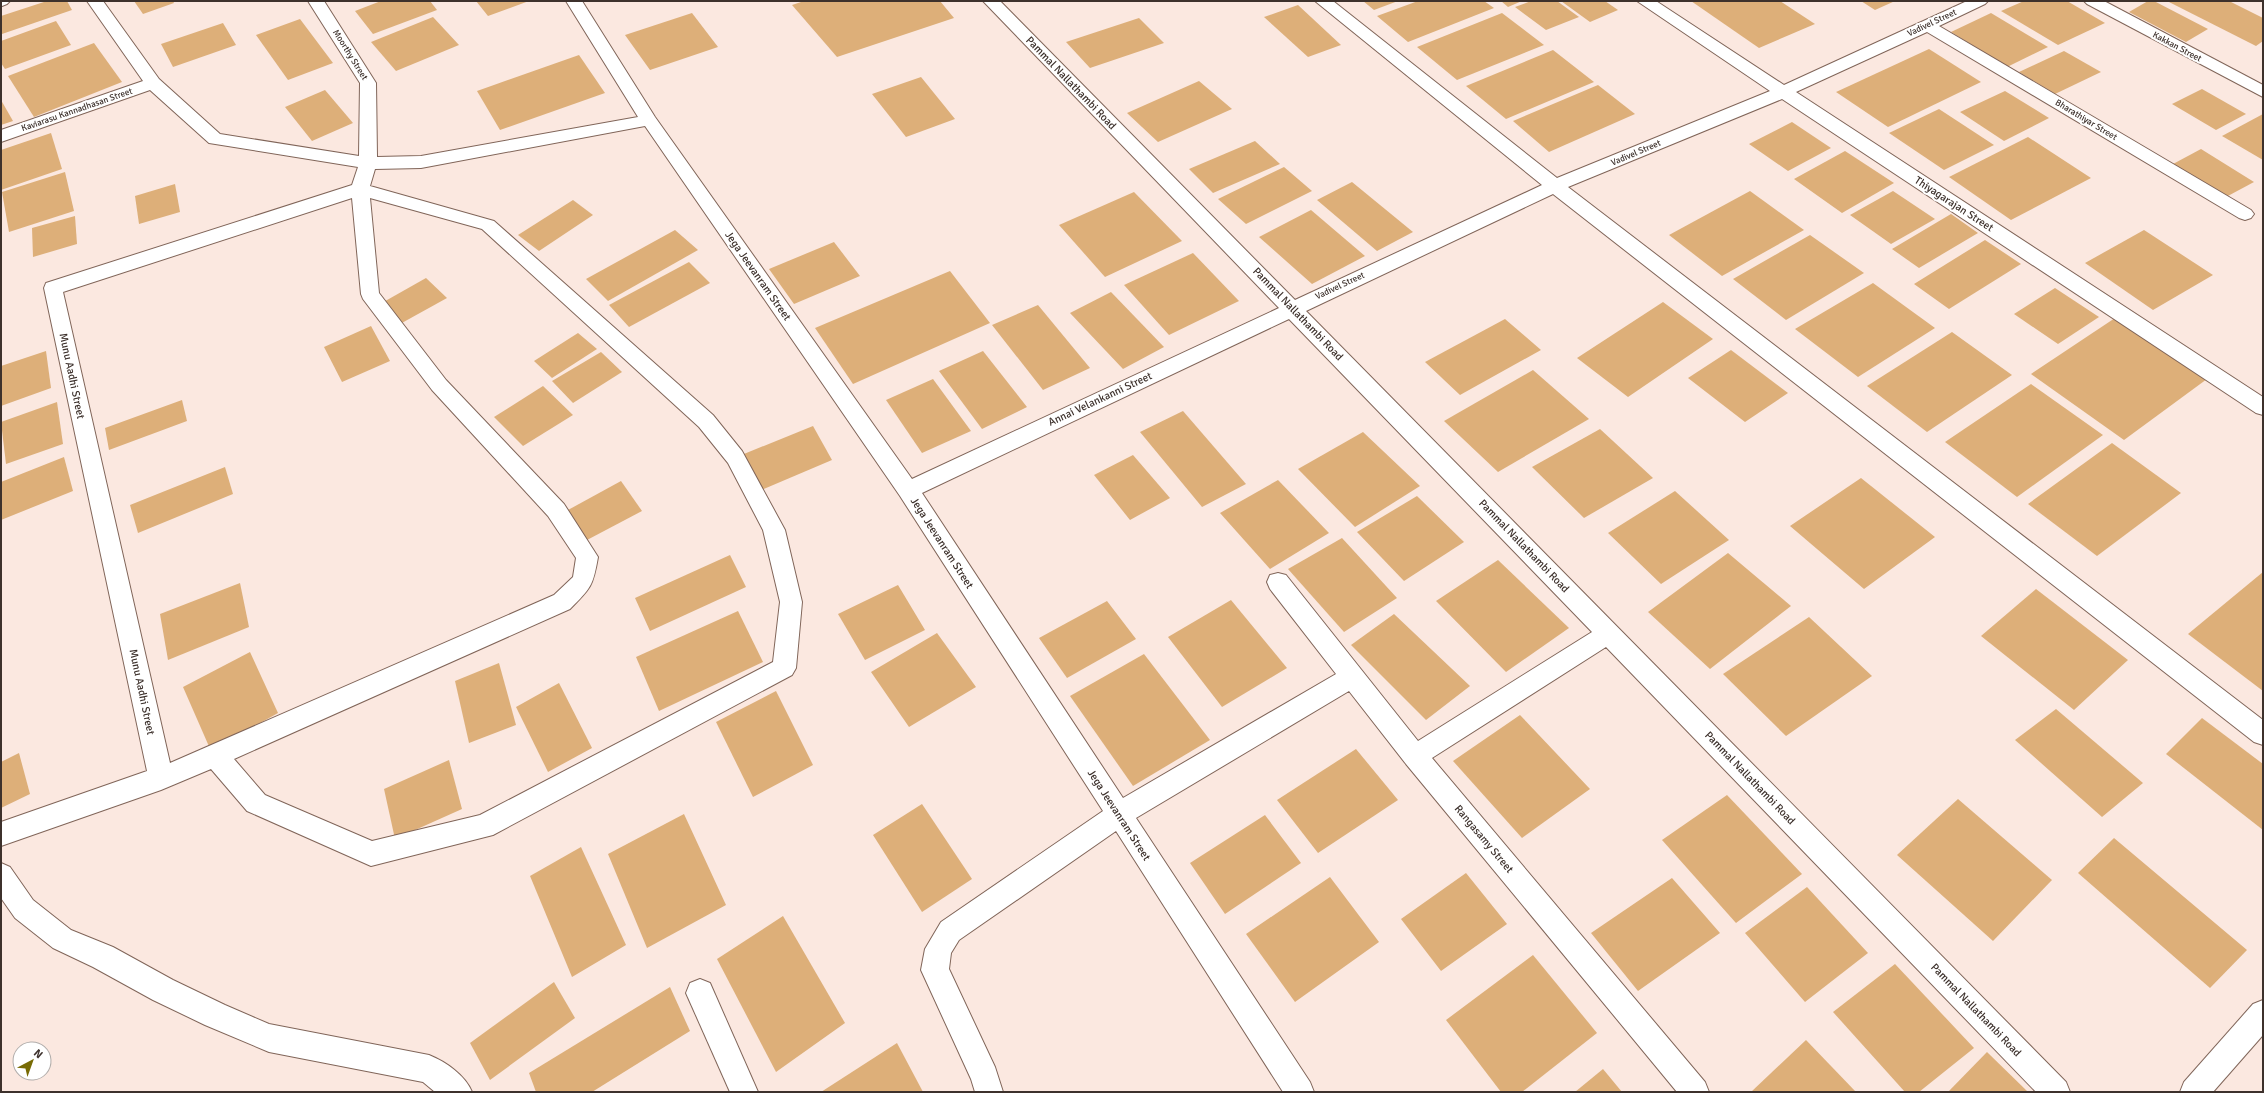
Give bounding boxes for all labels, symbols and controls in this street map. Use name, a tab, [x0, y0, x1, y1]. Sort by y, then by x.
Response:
street label: Vadivel Street	[1906, 7, 1958, 39]
street label: Moorthy Street	[330, 28, 370, 82]
street label: Kakkan Street	[2151, 30, 2203, 64]
street label: Pammal Nallathambi Road	[1023, 34, 1119, 132]
street label: Kaviarasu Kannadhasan Street	[20, 86, 134, 134]
street label: Bharathiyar Street	[2053, 97, 2119, 143]
street label: Vadivel Street	[1609, 138, 1663, 168]
street label: Thiyagarajan Street	[1912, 174, 1996, 234]
street label: Jega Jeevanram Street	[722, 229, 794, 323]
street label: Pammal Nallathambi Road	[1250, 265, 1346, 363]
street label: Vadivel Street	[1314, 270, 1366, 302]
street label: Munu Aadhi Street	[57, 332, 87, 420]
street label: Annai Velankanni Street	[1046, 369, 1154, 429]
street label: Jega Jeevanram Street	[908, 495, 976, 591]
street label: Pammal Nallathambi Road	[1476, 497, 1572, 595]
street label: Munu Aadhi Street	[127, 648, 157, 736]
street label: Pammal Nallathambi Road	[1702, 729, 1798, 827]
street label: Jega Jeevanram Street	[1085, 767, 1153, 863]
street label: Rangasamy Street	[1452, 802, 1516, 876]
street label: Pammal Nallathambi Road	[1928, 961, 2024, 1059]
north arrow	[12, 1041, 52, 1081]
text: N	[31, 1046, 45, 1061]

